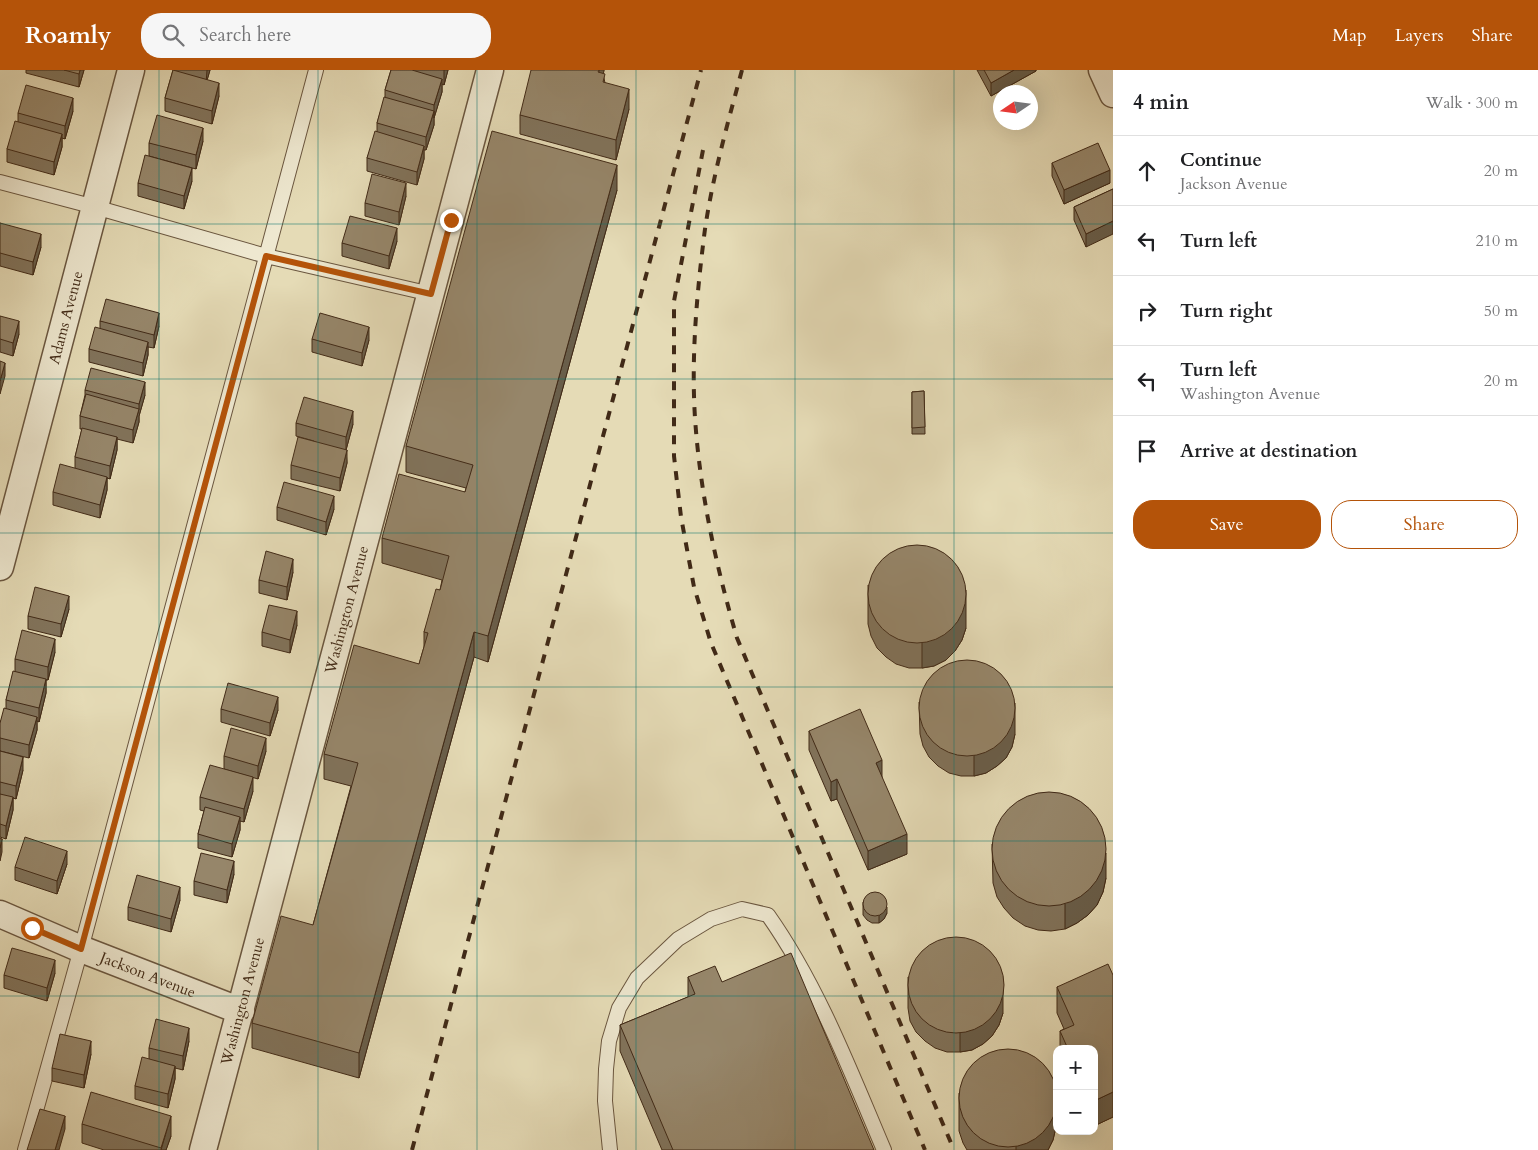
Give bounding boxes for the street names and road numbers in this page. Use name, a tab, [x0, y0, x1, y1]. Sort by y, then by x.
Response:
street label: Adams Avenue	[44, 269, 88, 366]
street label: Washington Avenue	[320, 543, 373, 677]
street label: Washington Avenue	[216, 935, 269, 1068]
street label: Jackson Avenue	[95, 947, 199, 1003]

